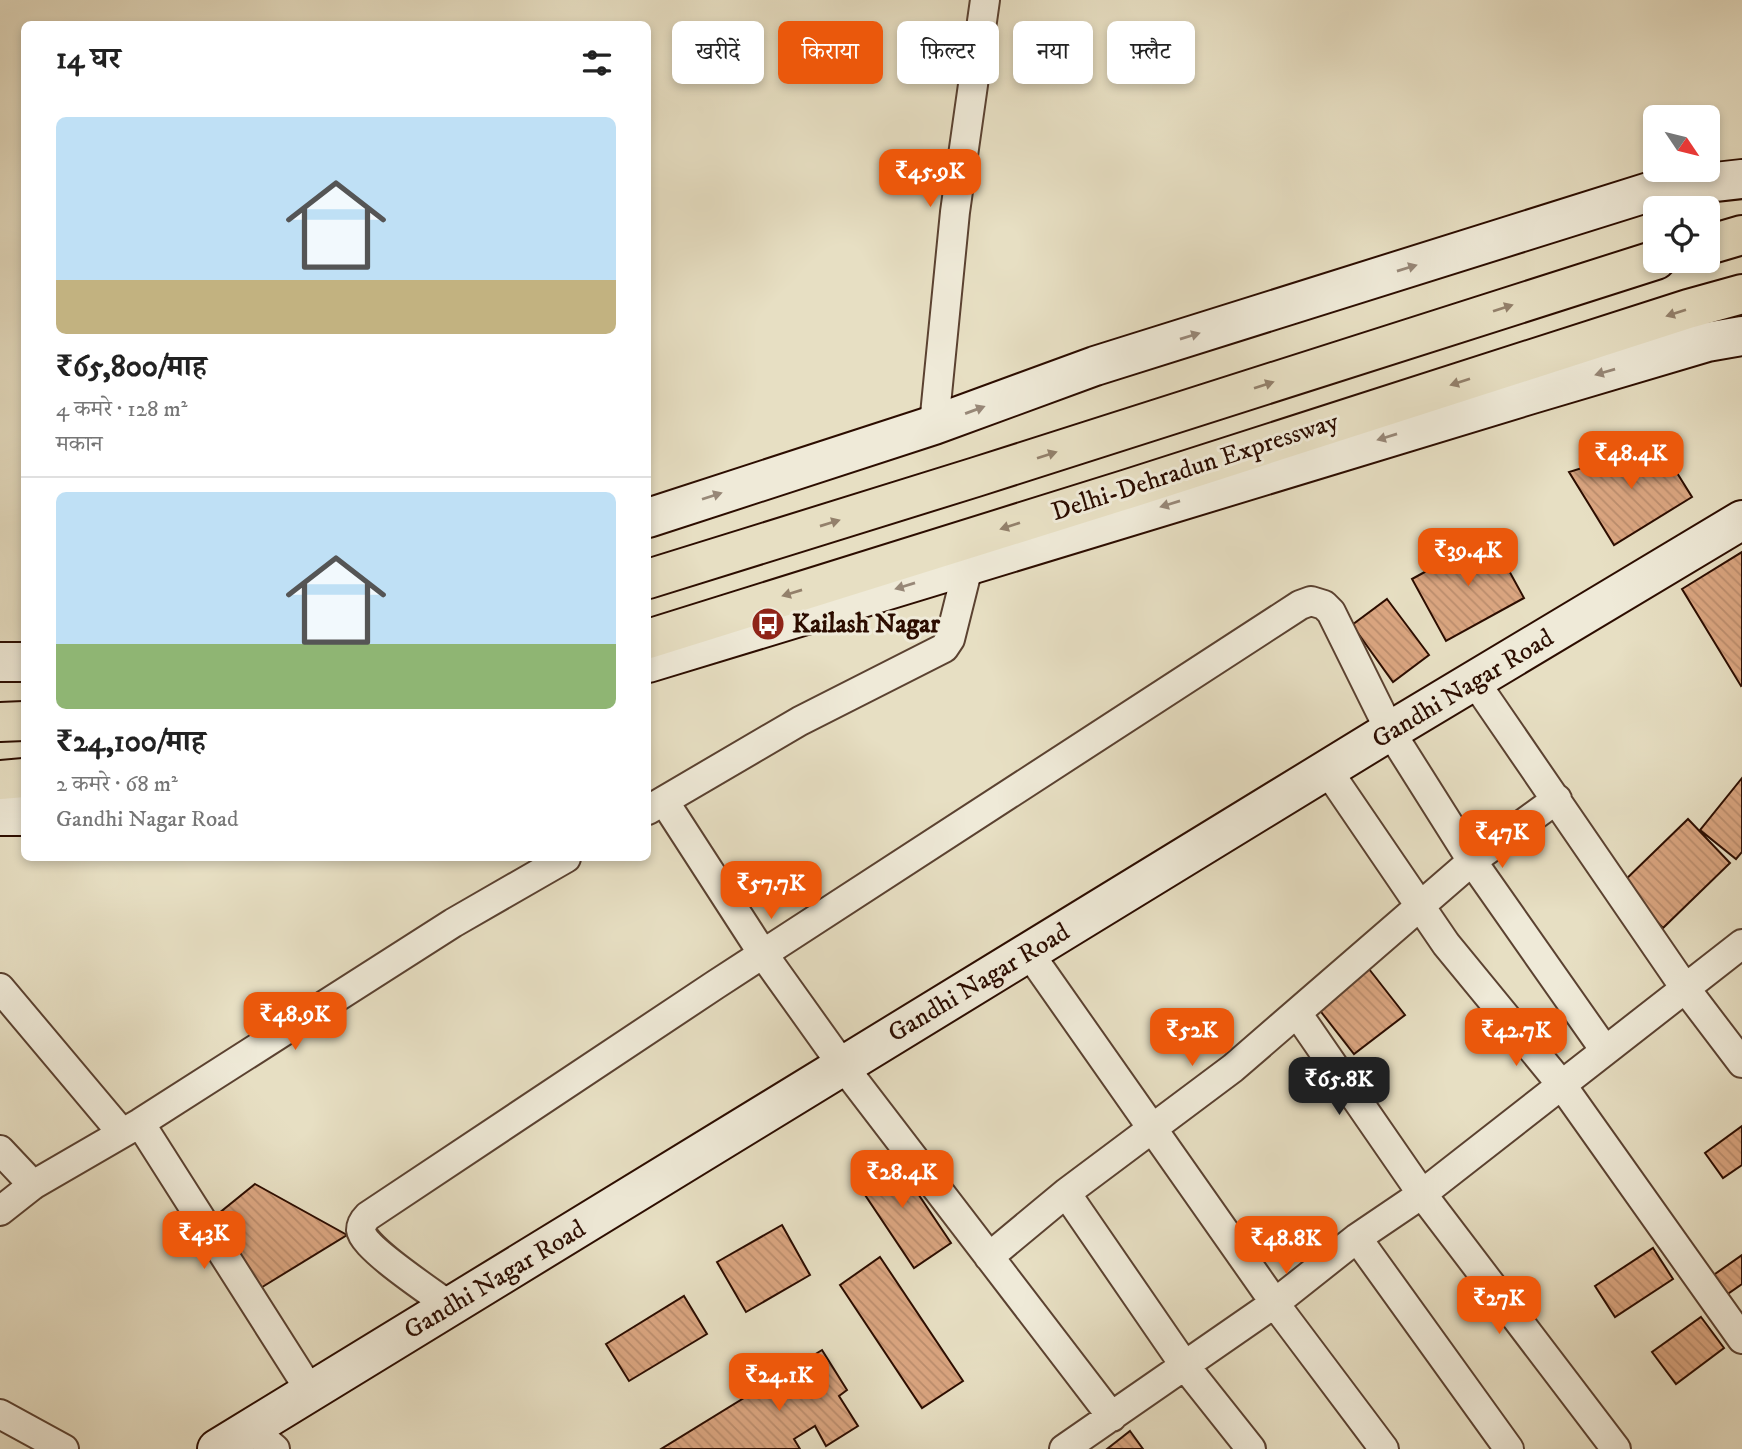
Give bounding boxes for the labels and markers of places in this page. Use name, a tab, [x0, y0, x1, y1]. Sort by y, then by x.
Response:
pin: ₹45.9K	[873, 150, 987, 209]
pin: ₹48.4K	[1574, 432, 1688, 491]
pin: ₹39.4K	[1411, 528, 1525, 588]
bus stop icon: Kailash Nagar	[749, 605, 787, 643]
place label: Kailash Nagar	[792, 608, 940, 641]
pin: ₹47K	[1461, 810, 1543, 870]
pin: ₹57.7K	[714, 862, 828, 921]
pin: ₹48.9K	[238, 992, 352, 1052]
pin: ₹52K	[1151, 1009, 1233, 1068]
pin: ₹42.7K	[1459, 1009, 1573, 1068]
pin: ₹65.8K	[1282, 1058, 1396, 1117]
pin: ₹28.4K	[845, 1150, 959, 1210]
pin: ₹43K	[163, 1212, 245, 1271]
pin: ₹48.8K	[1229, 1216, 1343, 1276]
pin: ₹27K	[1458, 1276, 1540, 1336]
pin: ₹24.1K	[722, 1354, 836, 1413]

